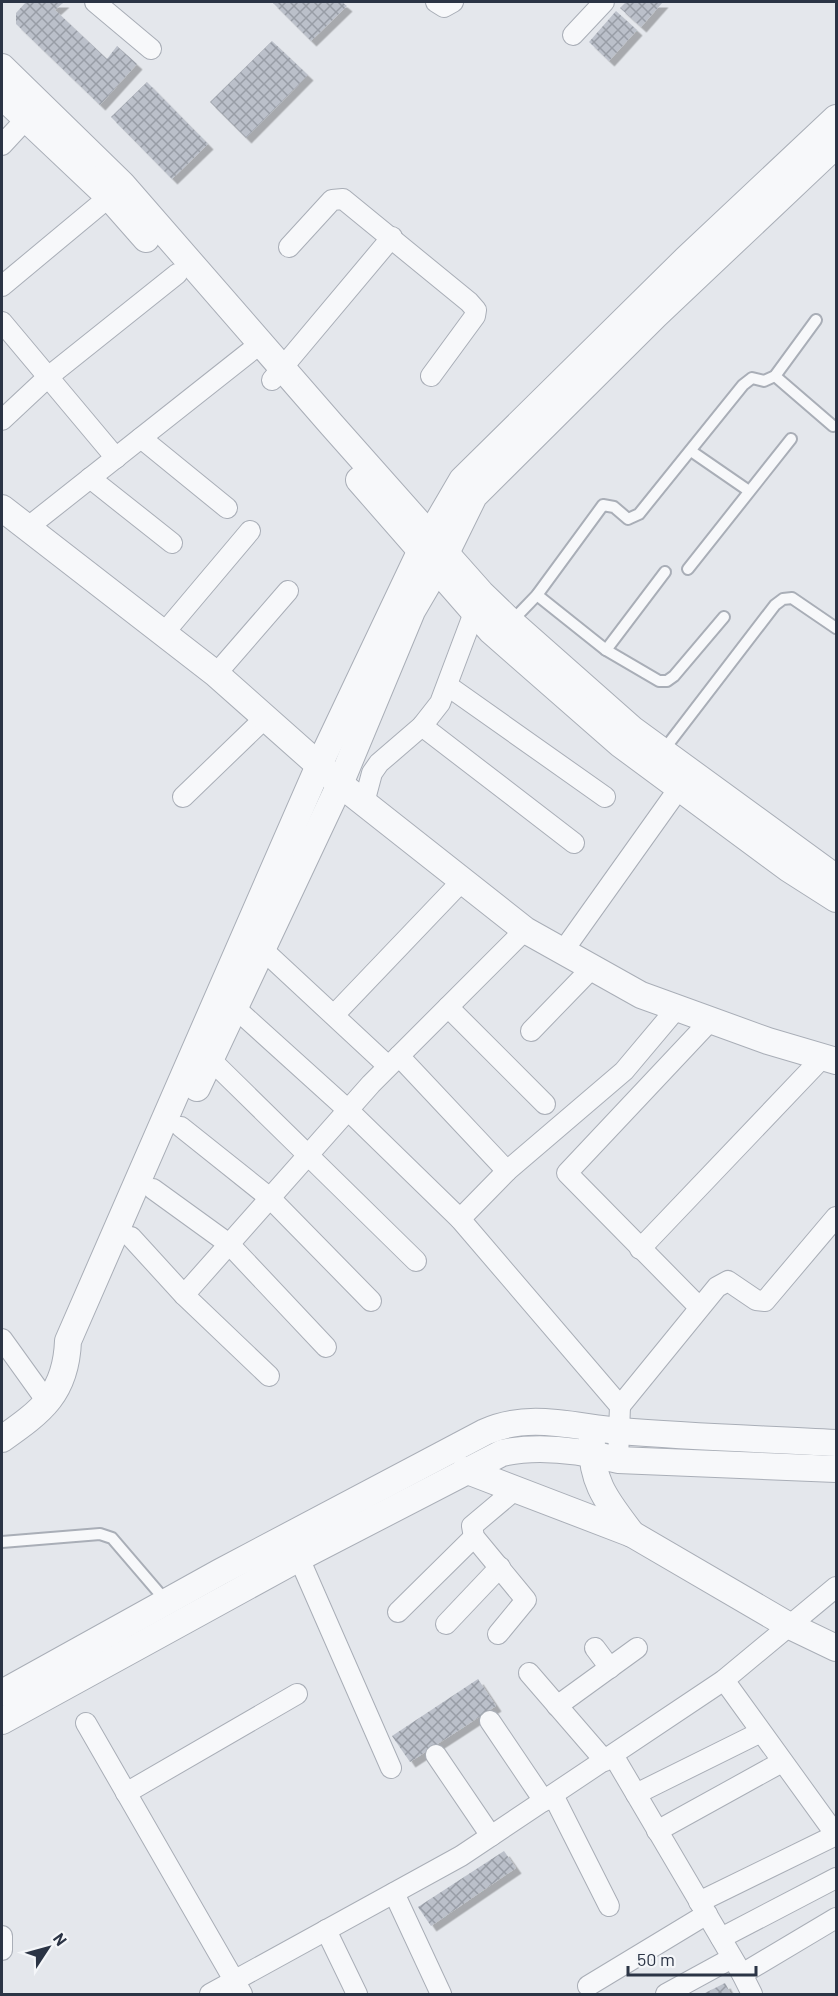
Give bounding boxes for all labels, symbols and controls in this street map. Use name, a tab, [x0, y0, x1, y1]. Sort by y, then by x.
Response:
north arrow	[18, 1918, 78, 1978]
text: N	[50, 1929, 71, 1949]
scale bar	[628, 1939, 756, 1977]
text: 50 m	[637, 1948, 675, 1970]

